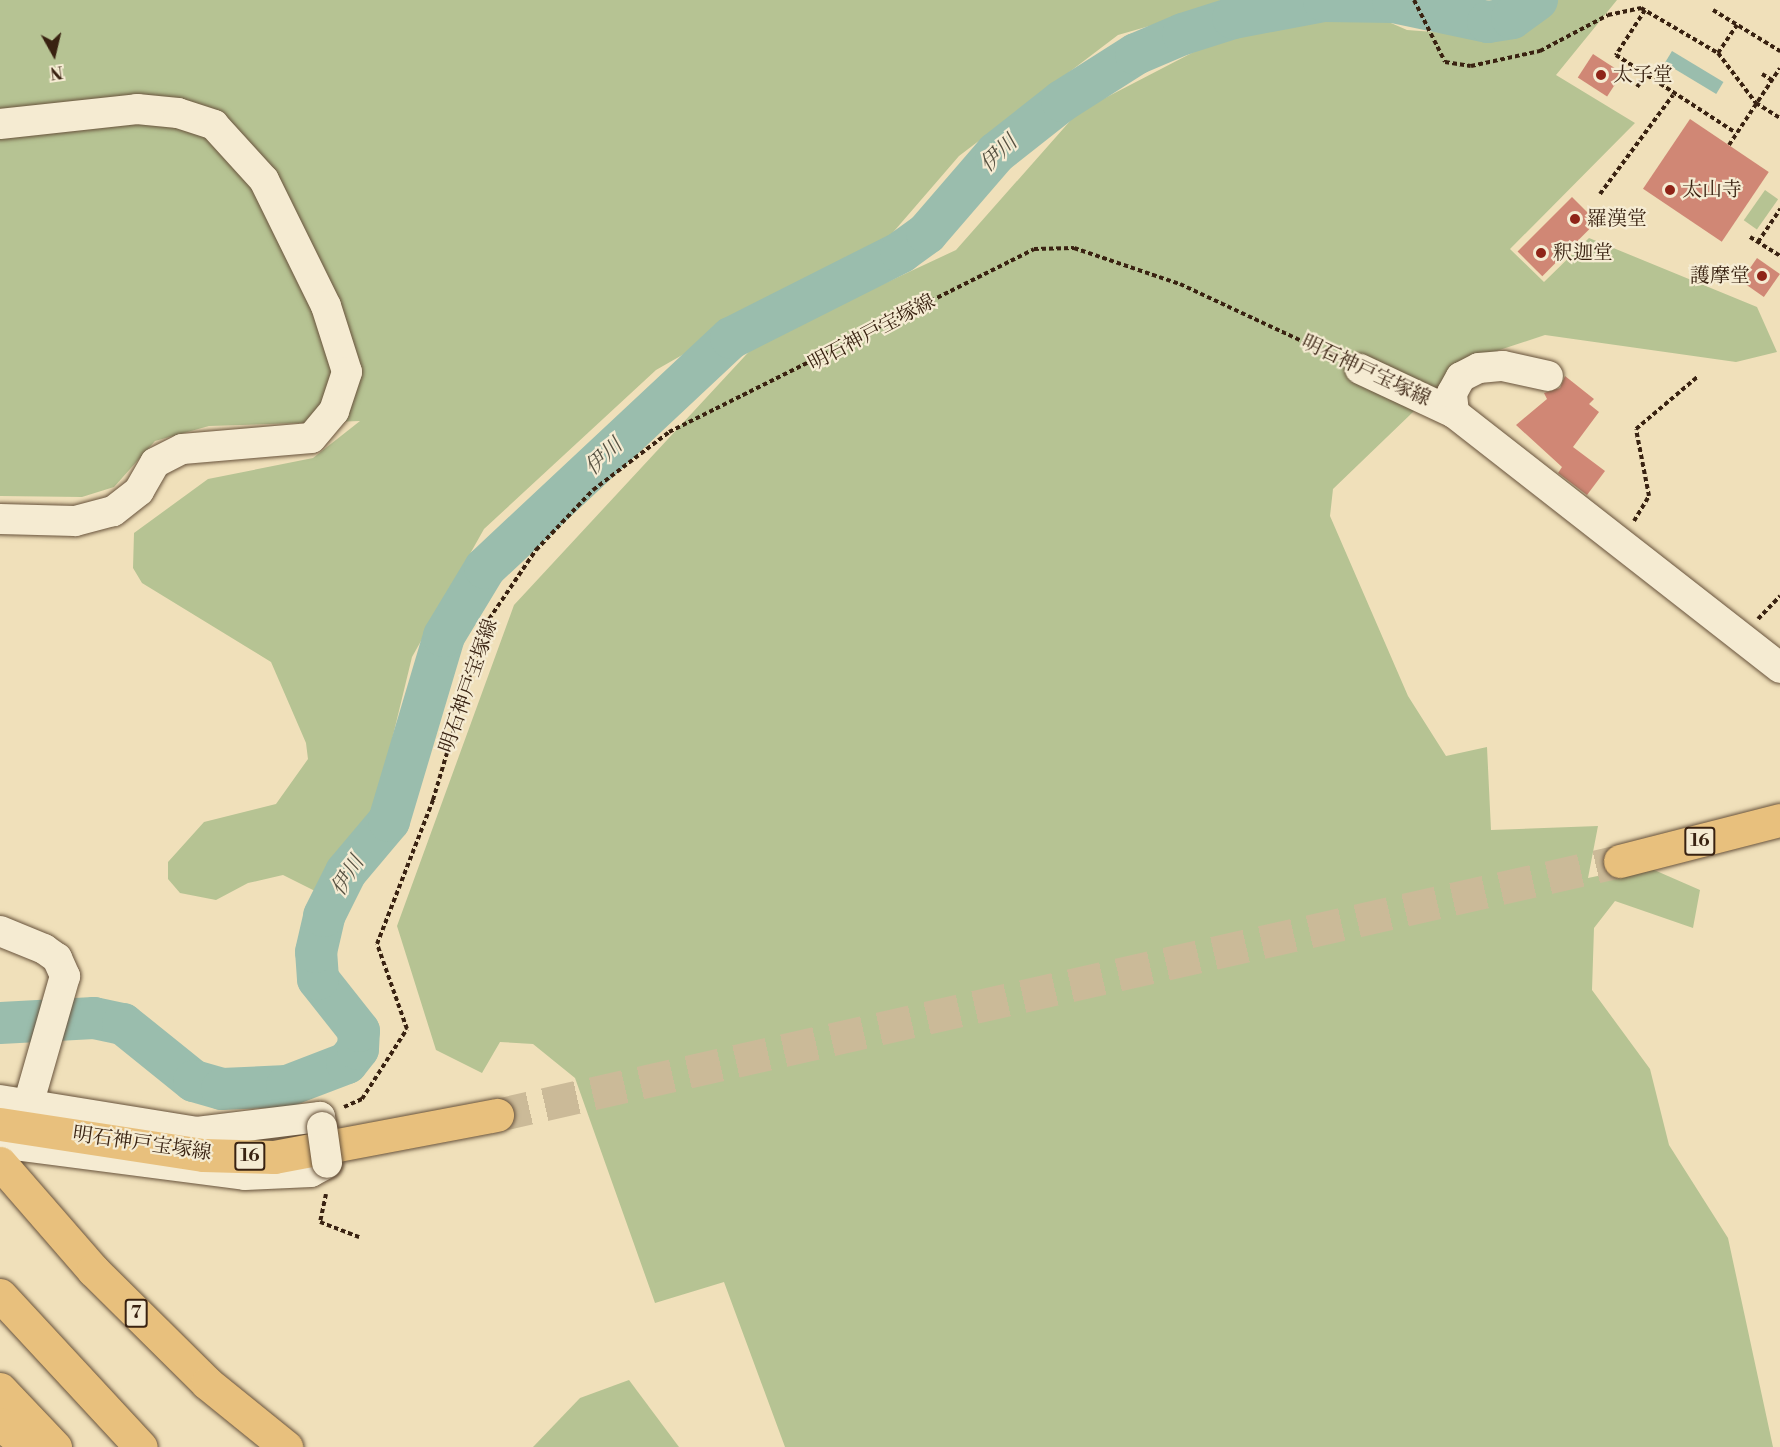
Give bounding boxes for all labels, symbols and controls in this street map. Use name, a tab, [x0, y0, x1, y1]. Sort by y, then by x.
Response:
north arrow	[24, 24, 84, 84]
text: N	[49, 61, 64, 83]
place label: 太子堂	[1613, 63, 1673, 87]
marker: 太子堂	[1594, 68, 1608, 82]
water label: 伊川	[975, 130, 1023, 178]
place label: 太山寺	[1682, 178, 1742, 202]
marker: 太山寺	[1663, 183, 1677, 197]
place label: 羅漢堂	[1587, 207, 1647, 231]
marker: 羅漢堂	[1568, 212, 1582, 226]
place label: 釈迦堂	[1553, 241, 1613, 265]
marker: 釈迦堂	[1534, 246, 1548, 260]
place label: 護摩堂	[1690, 264, 1750, 288]
marker: 護摩堂	[1755, 269, 1769, 283]
street label: 明石神戸宝塚線	[805, 290, 939, 376]
street label: 明石神戸宝塚線	[1297, 331, 1435, 411]
water label: 伊川	[580, 433, 628, 481]
street label: 明石神戸宝塚線	[435, 616, 503, 756]
road number: 16	[1684, 826, 1716, 856]
water label: 伊川	[326, 852, 370, 900]
street label: 明石神戸宝塚線	[71, 1122, 213, 1166]
road number: 16	[234, 1141, 266, 1171]
road number: 7	[124, 1298, 148, 1328]

